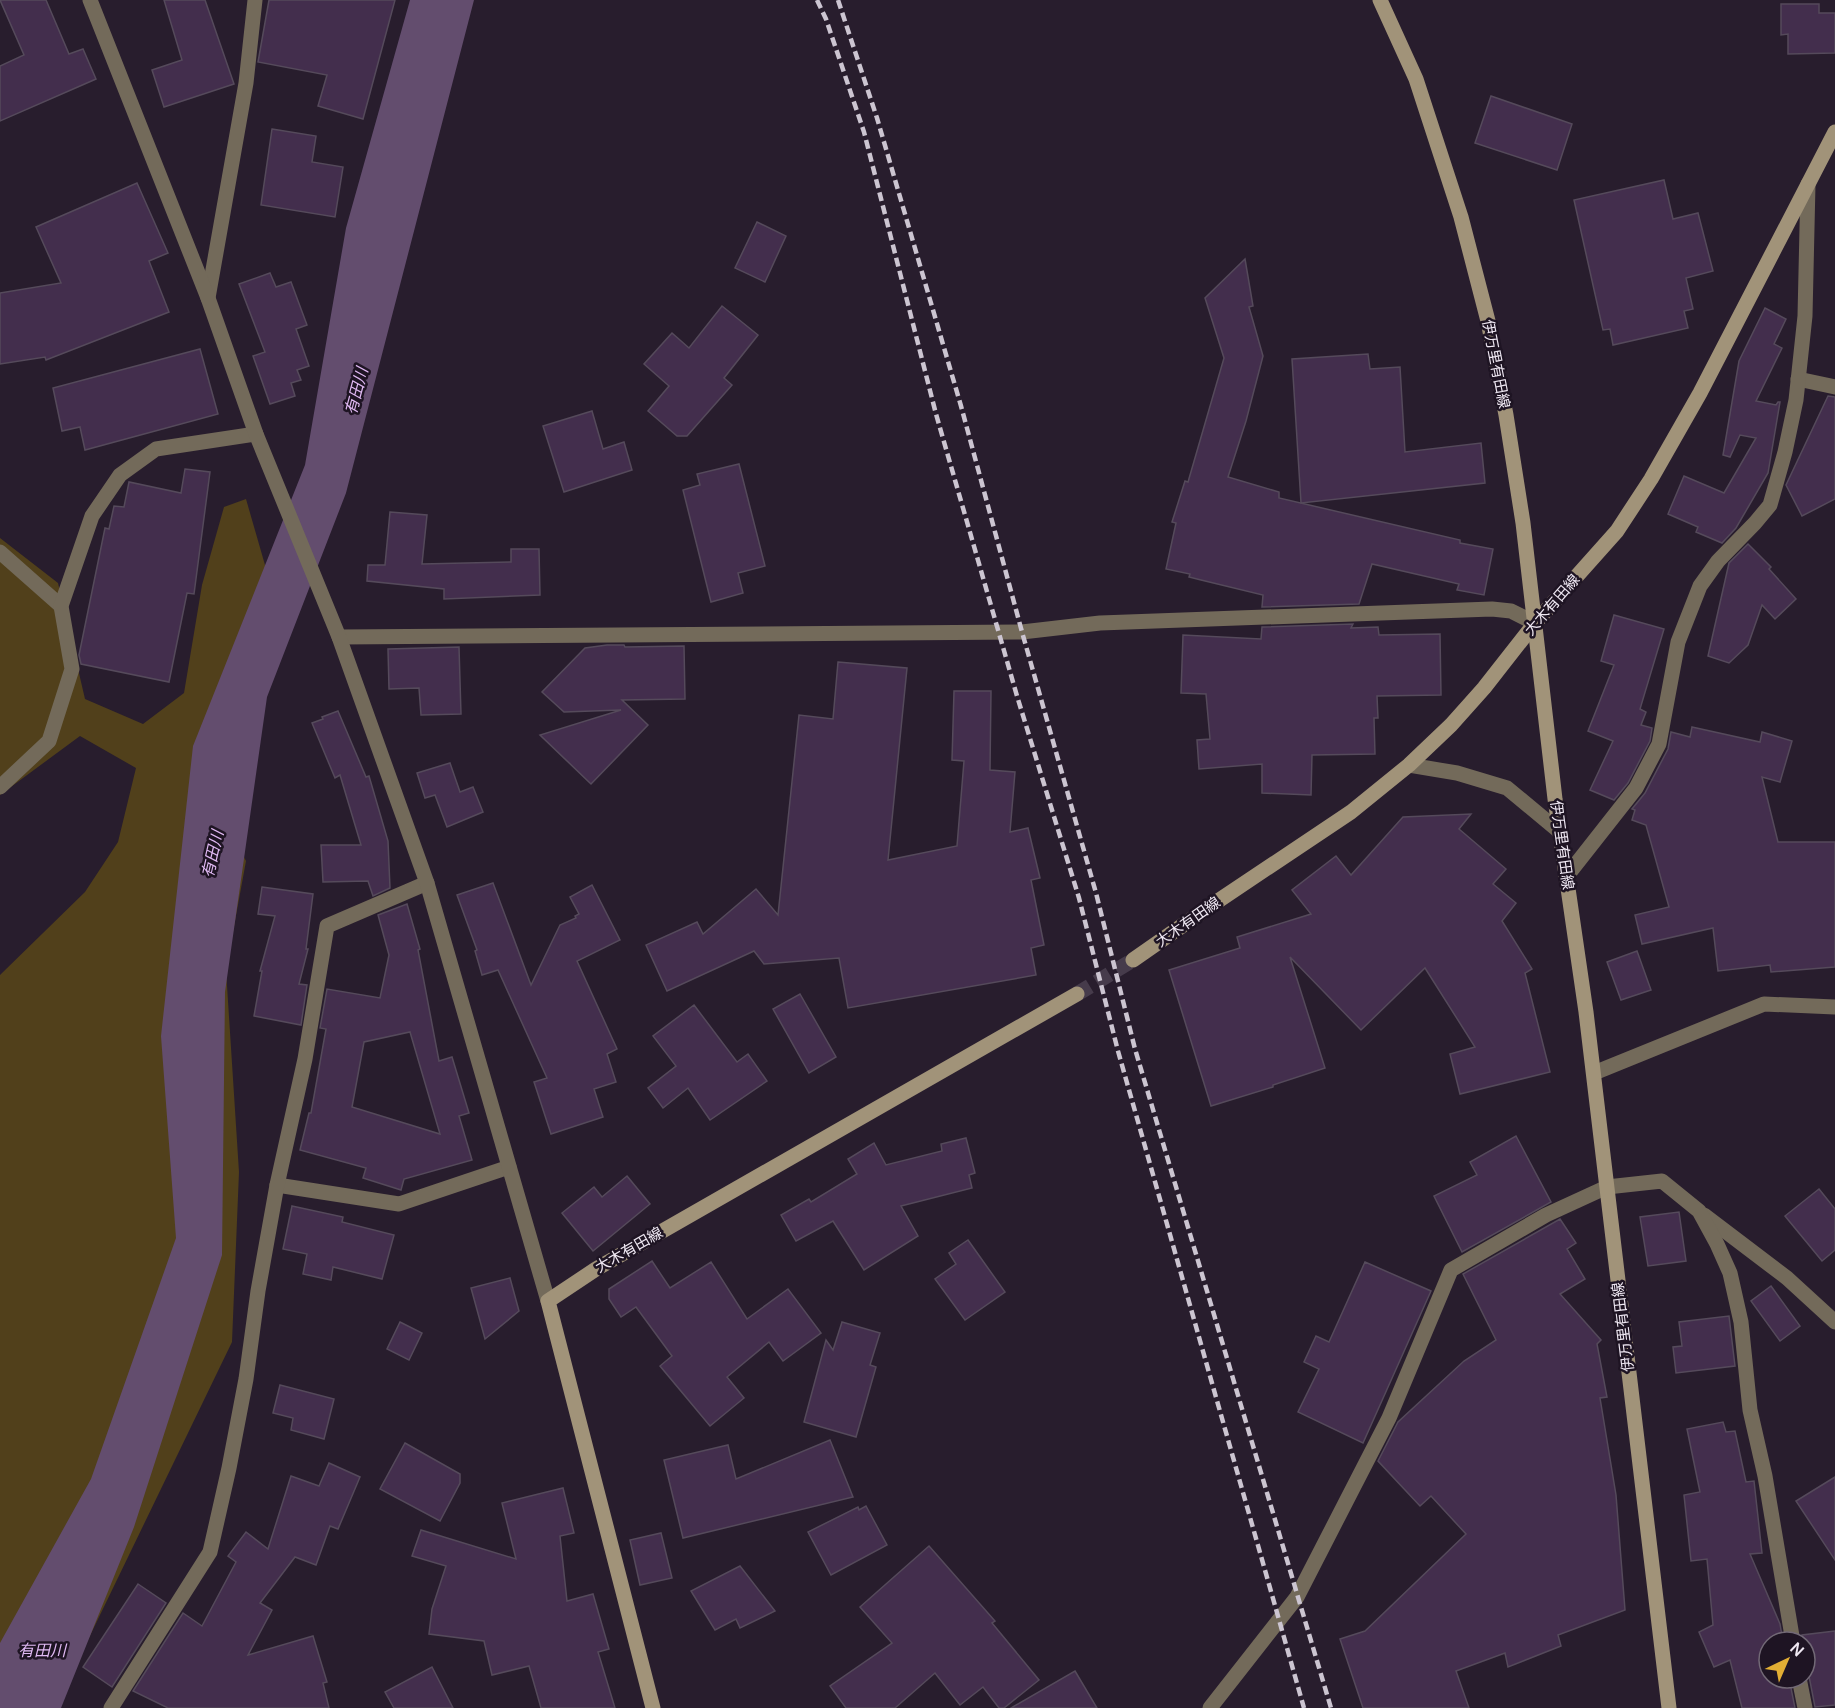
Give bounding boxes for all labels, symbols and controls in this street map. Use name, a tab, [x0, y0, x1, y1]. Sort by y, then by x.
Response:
street label: 伊万里有田線	[1478, 318, 1515, 410]
water label: 有田川	[339, 363, 373, 417]
street label: 大木有田線	[1519, 569, 1584, 640]
street label: 伊万里有田線	[1546, 799, 1579, 891]
water label: 有田川	[196, 826, 229, 880]
street label: 大木有田線	[1151, 891, 1224, 952]
street label: 大木有田線	[591, 1222, 666, 1277]
street label: 伊万里有田線	[1607, 1281, 1638, 1373]
north arrow	[1757, 1630, 1817, 1690]
text: N	[1786, 1637, 1809, 1661]
water label: 有田川	[18, 1639, 68, 1661]

